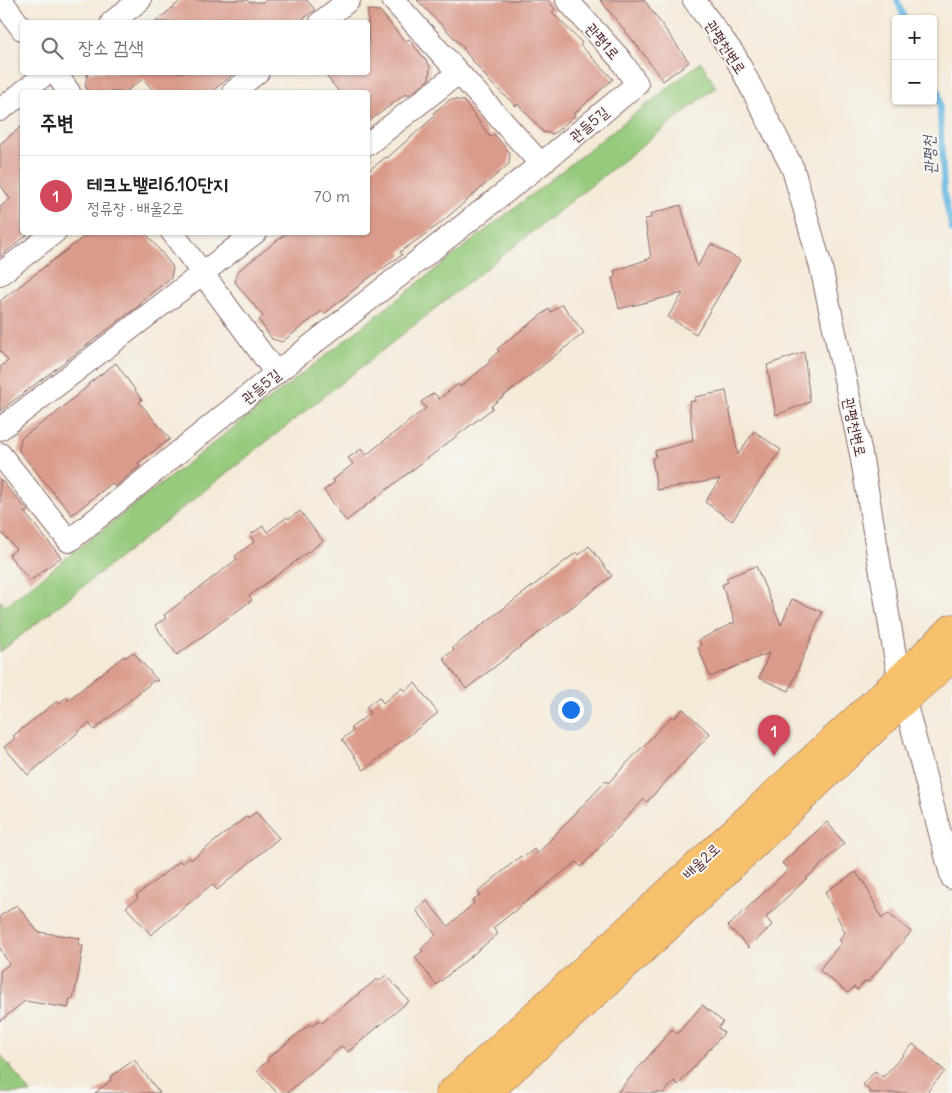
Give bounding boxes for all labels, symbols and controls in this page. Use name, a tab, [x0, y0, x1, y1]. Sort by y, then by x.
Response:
map controls	[892, 15, 937, 105]
button: +	[892, 15, 937, 60]
street label: 관평천변로	[702, 17, 750, 77]
street label: 관평1로	[582, 19, 624, 63]
search box	[20, 20, 370, 75]
icon: search	[38, 34, 66, 62]
text: 장소 검색	[78, 35, 144, 59]
button: −	[892, 60, 937, 105]
street label: 관들5길	[566, 102, 612, 146]
text: 주변	[40, 109, 74, 136]
water label: 관평천	[918, 133, 940, 175]
text: 테크노밸리6.10단지	[87, 172, 228, 196]
text: 1	[53, 186, 59, 206]
text: 70 m	[314, 186, 350, 206]
text: 정류장 · 배울2로	[87, 198, 184, 218]
street label: 관들5길	[238, 365, 284, 407]
street label: 관평천변로	[839, 396, 871, 458]
your location	[558, 697, 584, 723]
pin: 1	[758, 715, 790, 756]
street label: 배울2로	[678, 839, 724, 883]

